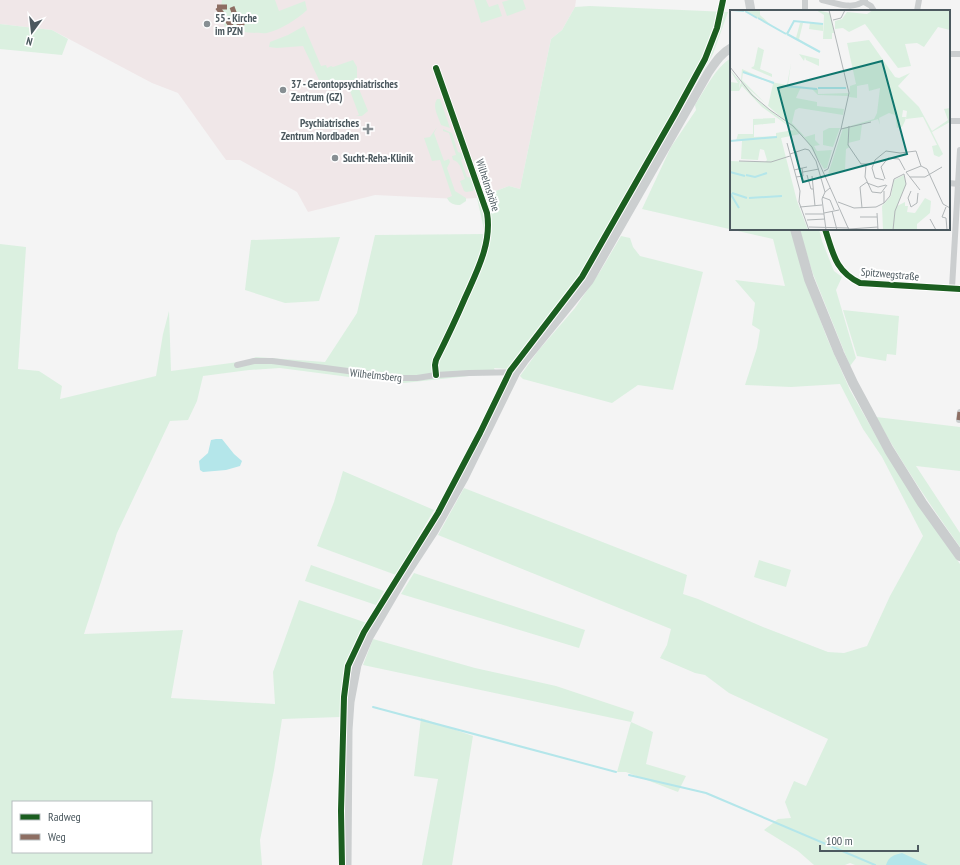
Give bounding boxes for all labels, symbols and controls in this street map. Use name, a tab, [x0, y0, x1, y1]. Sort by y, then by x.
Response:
inset map	[730, 10, 950, 230]
place label: 55 - Kirche im PZN	[215, 11, 257, 38]
north arrow	[12, 12, 52, 52]
marker: 55 - Kirche im PZN	[202, 19, 212, 29]
text: N	[25, 34, 34, 49]
place label: 37 - Gerontopsychiatrisches Zentrum (GZ)	[291, 77, 398, 104]
marker: 37 - Gerontopsychiatrisches Zentrum (GZ)	[278, 85, 288, 95]
place label: Psychiatrisches Zentrum Nordbaden	[281, 116, 359, 143]
marker: Psychiatrisches Zentrum Nordbaden	[362, 123, 374, 135]
place label: Sucht-Reha-Klinik	[343, 151, 414, 165]
marker: Sucht-Reha-Klinik	[330, 153, 340, 163]
street label: Wilhelmshöhe	[473, 157, 503, 213]
street label: Spitzwegstraße	[860, 264, 920, 284]
street label: Wilhelmsberg	[349, 365, 403, 385]
legend	[12, 801, 152, 853]
text: Radweg	[48, 809, 81, 824]
scale bar	[820, 827, 918, 853]
text: Weg	[48, 829, 66, 844]
text: 100 m	[826, 833, 853, 848]

